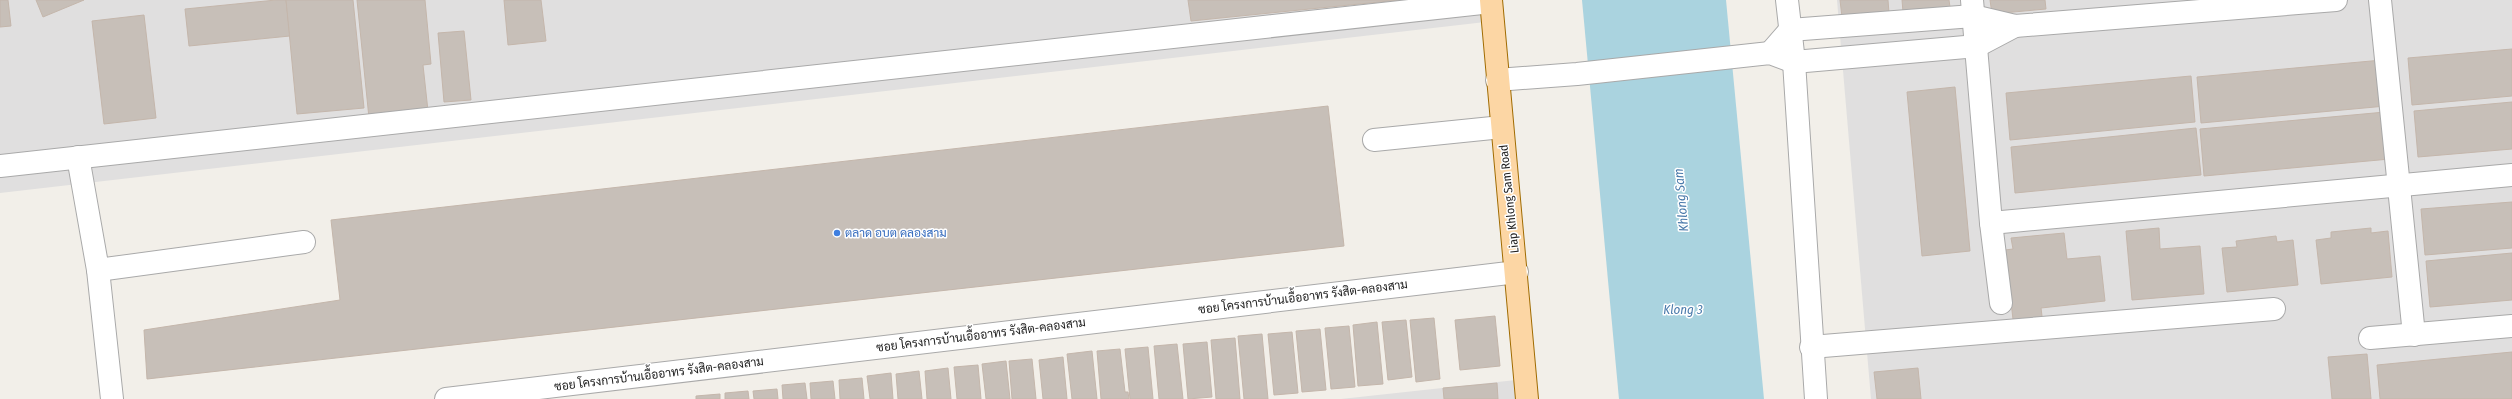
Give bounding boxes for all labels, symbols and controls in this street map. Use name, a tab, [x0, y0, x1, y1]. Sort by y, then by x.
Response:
street label: Liap Khlong Sam Road	[1496, 144, 1522, 254]
water label: Khlong Sam	[1671, 168, 1691, 232]
place label: ตลาด อบต คลองสาม	[845, 226, 947, 240]
marker: ตลาด อบต คลองสาม	[832, 228, 842, 238]
street label: ซอย โครงการบ้านเอื้ออาทร รังสิต-คลองสาม	[1197, 273, 1408, 317]
water label: Klong 3	[1663, 302, 1703, 317]
street label: ซอย โครงการบ้านเอื้ออาทร รังสิต-คลองสาม	[875, 311, 1086, 355]
street label: ซอย โครงการบ้านเอื้ออาทร รังสิต-คลองสาม	[553, 350, 764, 394]

